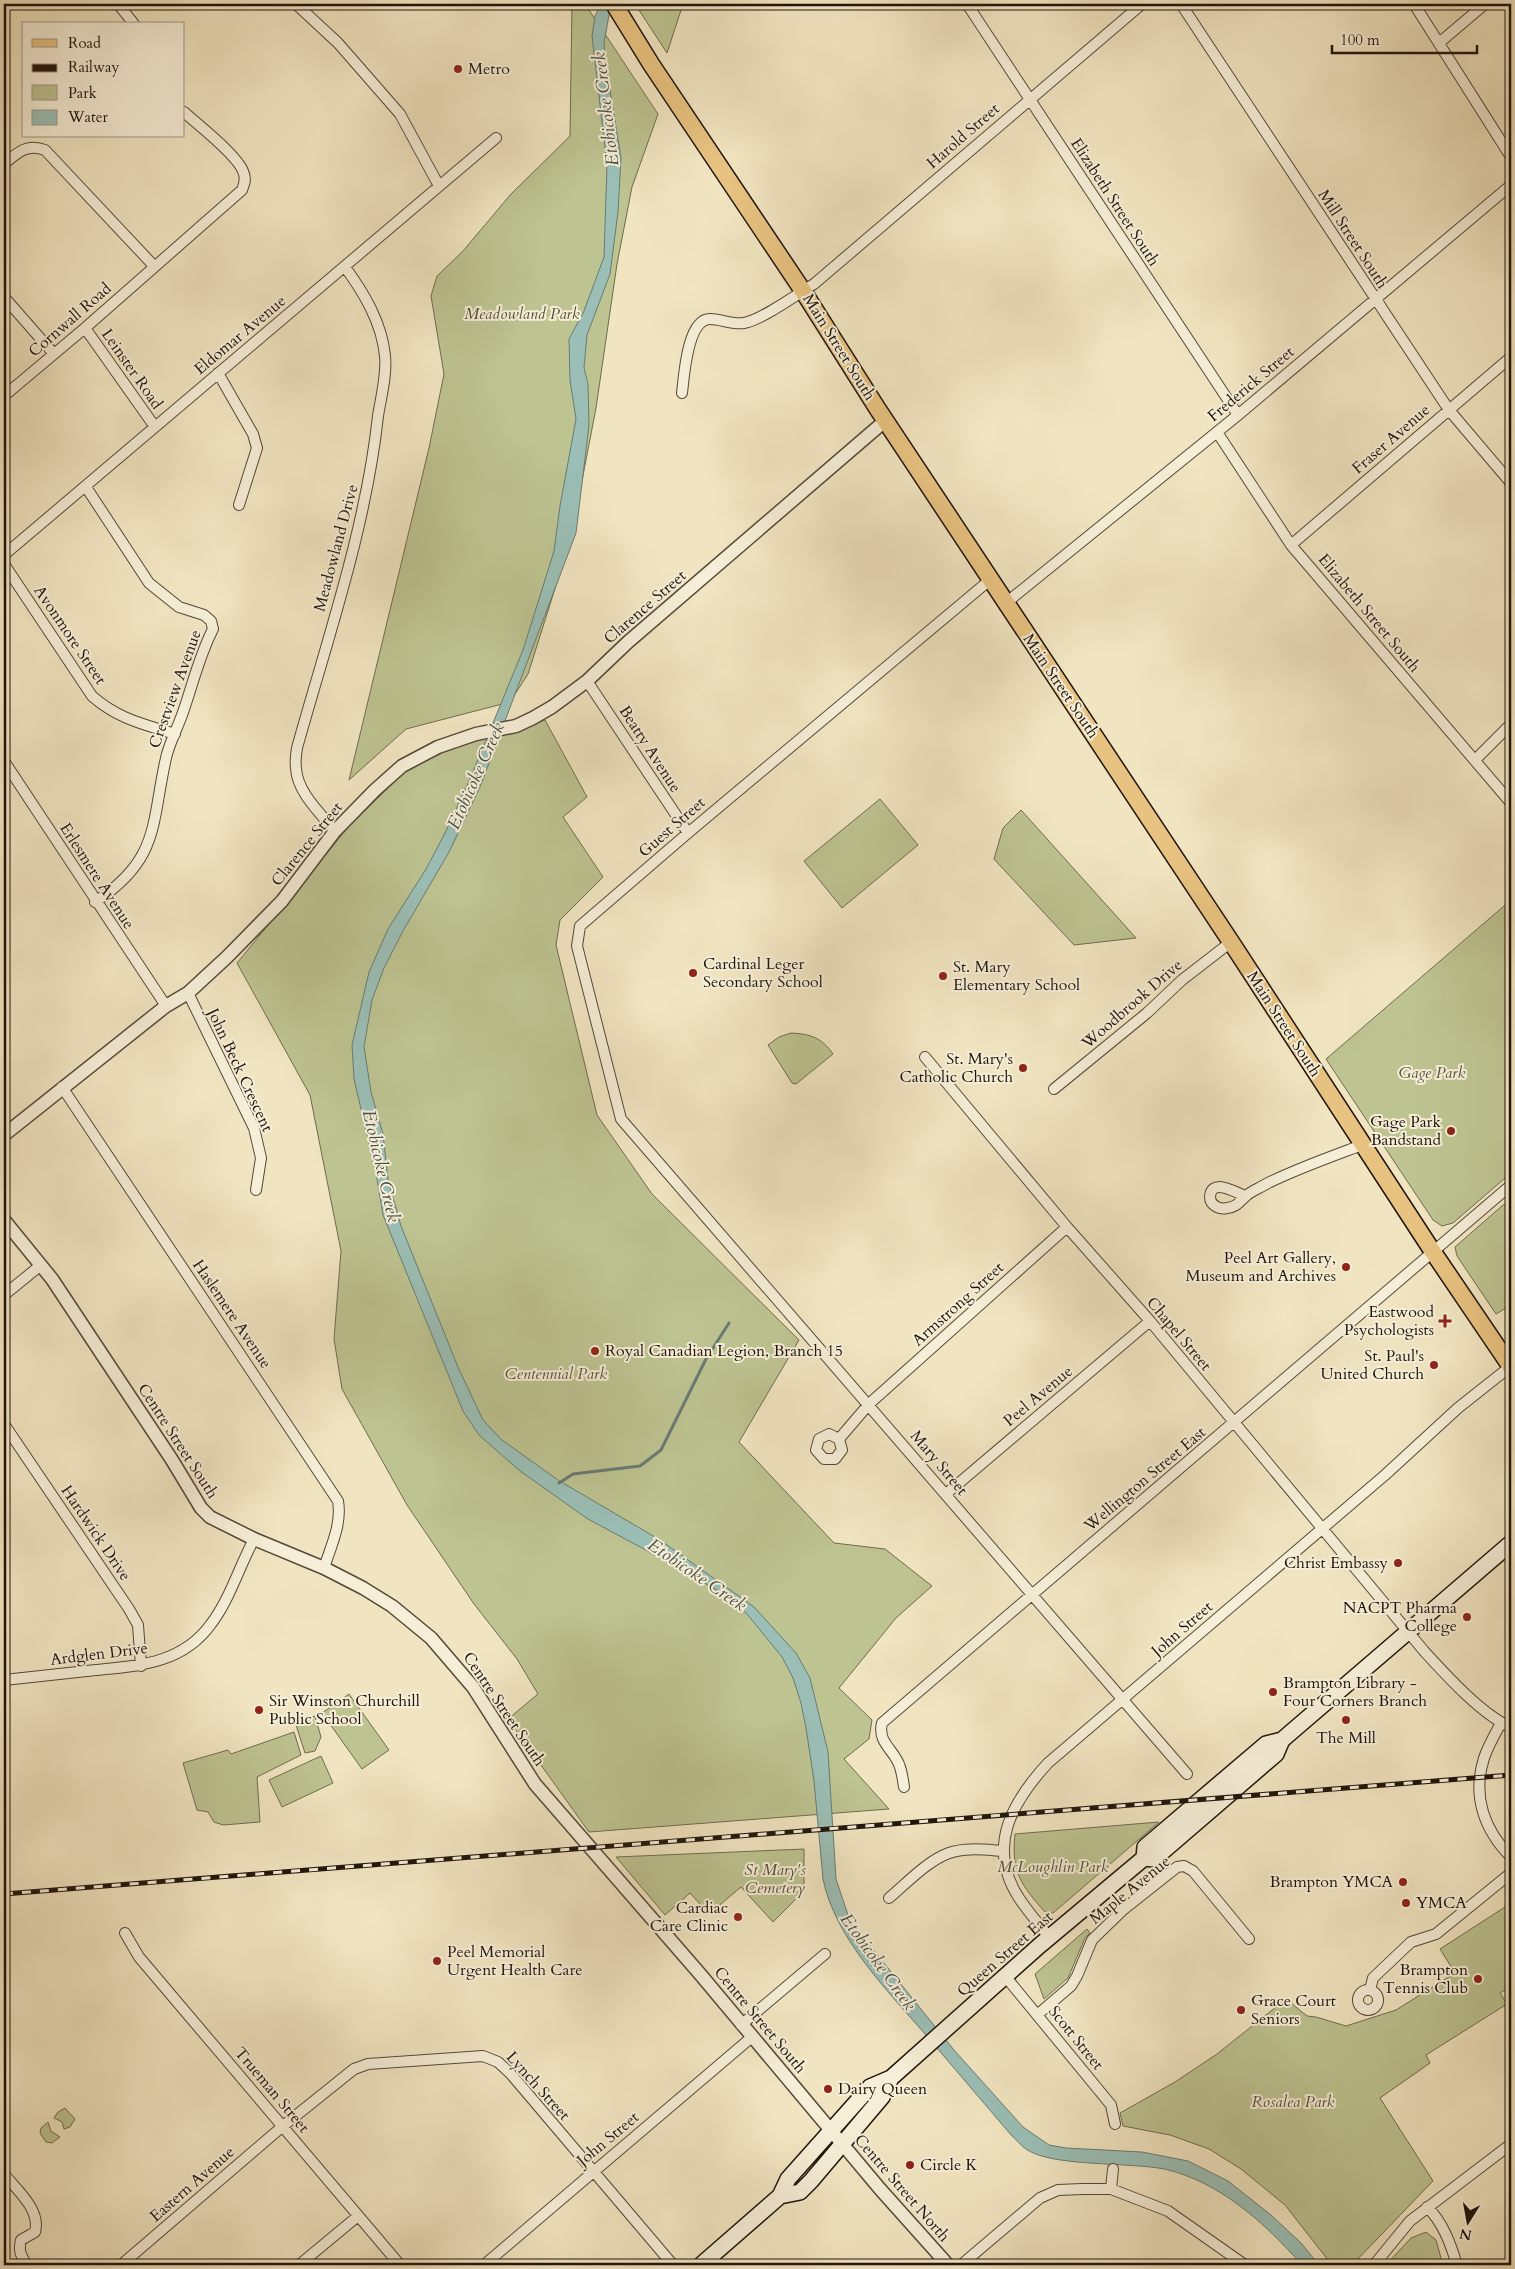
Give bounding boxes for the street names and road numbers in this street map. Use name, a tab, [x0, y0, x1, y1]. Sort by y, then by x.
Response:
street label: Harold Street	[922, 98, 1004, 174]
street label: Elizabeth Street South	[1065, 134, 1165, 270]
street label: Mill Street South	[1313, 185, 1393, 293]
street label: Cornwall Road	[24, 278, 117, 362]
street label: Main Street South	[797, 289, 881, 405]
street label: Eldomar Avenue	[189, 290, 291, 380]
street label: Leinster Road	[96, 324, 168, 414]
street label: Frederick Street	[1203, 341, 1299, 427]
street label: Fraser Avenue	[1347, 399, 1435, 479]
street label: Meadowland Drive	[308, 482, 364, 614]
street label: Elizabeth Street South	[1313, 549, 1425, 677]
street label: Clarence Street	[599, 565, 691, 649]
street label: Avonmore Street	[29, 581, 111, 689]
street label: Crestview Avenue	[143, 627, 207, 751]
street label: Main Street South	[1018, 629, 1104, 743]
street label: Beatty Avenue	[614, 701, 686, 797]
street label: Guest Street	[634, 792, 710, 862]
street label: Clarence Street	[266, 797, 348, 891]
street label: Erlesmere Avenue	[54, 819, 140, 933]
street label: Woodbrook Drive	[1076, 954, 1187, 1055]
street label: Main Street South	[1242, 967, 1327, 1081]
street label: John Beck Crescent	[201, 1003, 278, 1135]
street label: Haslemere Avenue	[187, 1255, 277, 1373]
street label: Armstrong Street	[907, 1257, 1009, 1351]
street label: Chapel Street	[1141, 1292, 1217, 1376]
street label: Peel Avenue	[999, 1360, 1077, 1432]
street label: Centre Street South	[133, 1379, 224, 1503]
street label: Wellington Street East	[1079, 1421, 1211, 1537]
street label: Mary Street	[905, 1426, 973, 1500]
street label: Hardwick Drive	[56, 1481, 136, 1585]
street label: John Street	[1145, 1596, 1217, 1663]
street label: Ardglen Drive	[49, 1637, 149, 1671]
street label: Centre Street South	[458, 1648, 550, 1771]
street label: Maple Avenue	[1085, 1851, 1175, 1929]
street label: Queen Street East	[952, 1906, 1058, 2002]
street label: Centre Street South	[709, 1962, 811, 2078]
street label: Scott Street	[1043, 2001, 1109, 2075]
street label: Trueman Street	[230, 2042, 314, 2138]
street label: Lynch Street	[501, 2047, 575, 2125]
street label: John Street	[571, 2107, 644, 2173]
street label: Centre Street North	[849, 2130, 955, 2247]
street label: Eastern Avenue	[145, 2141, 239, 2227]

